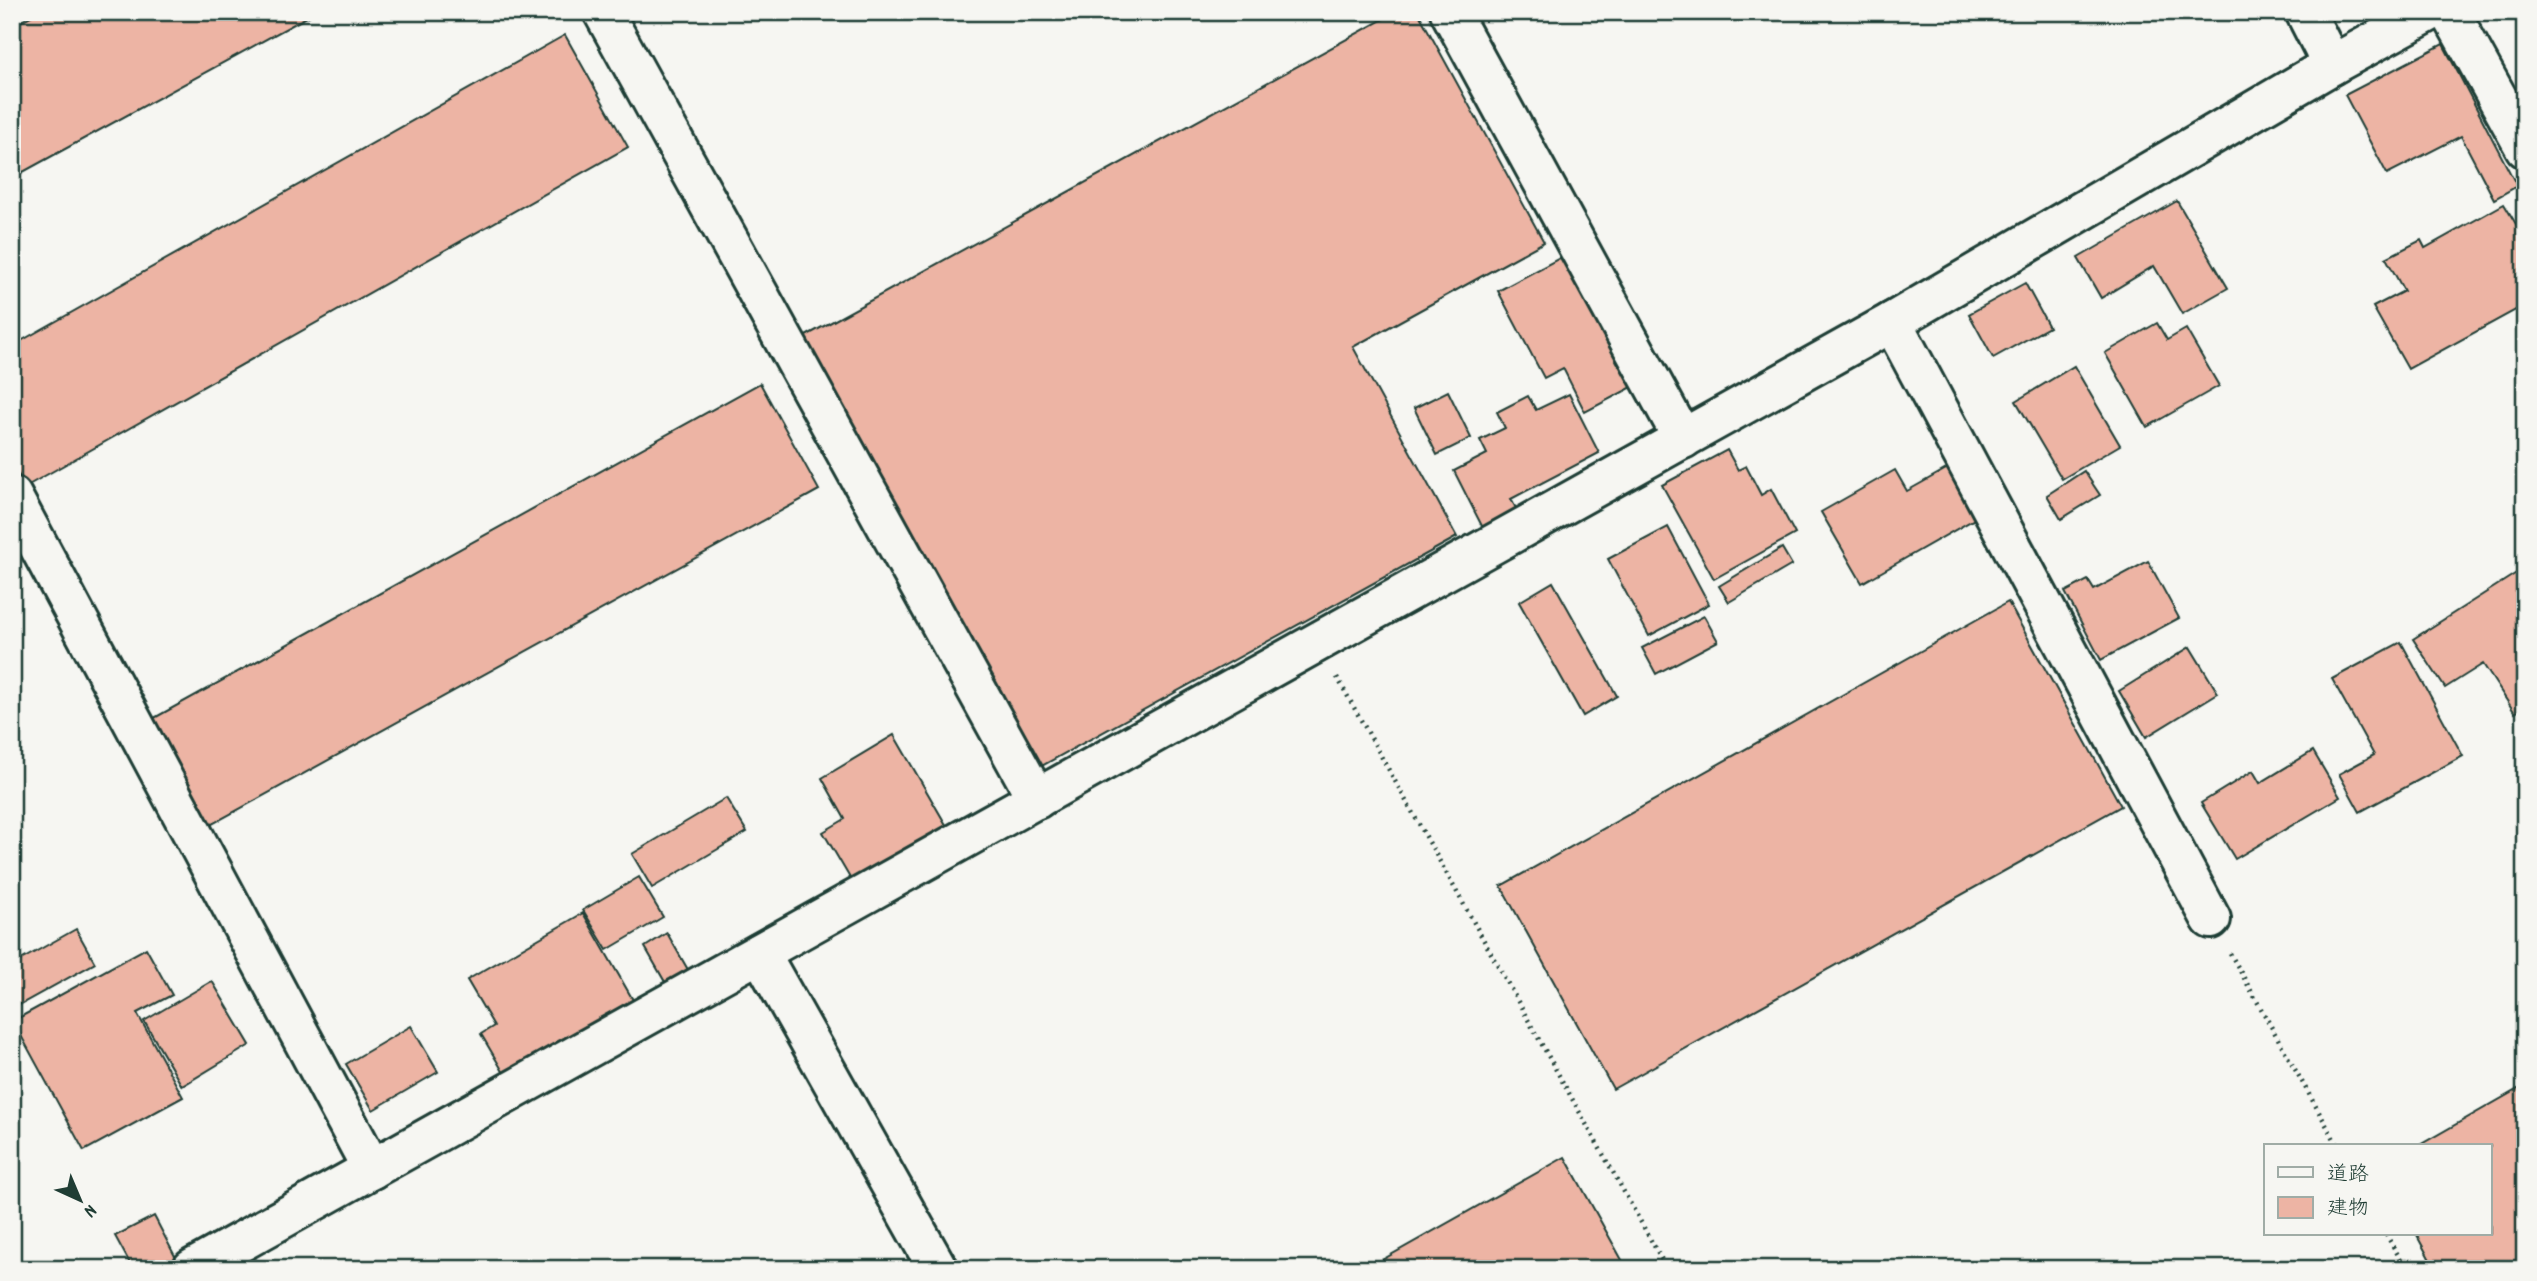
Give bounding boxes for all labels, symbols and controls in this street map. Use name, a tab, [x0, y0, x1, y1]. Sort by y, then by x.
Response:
legend	[2264, 1144, 2492, 1236]
text: 道路	[2327, 1161, 2369, 1191]
north arrow	[46, 1166, 116, 1236]
text: 建物	[2327, 1195, 2369, 1225]
text: N	[77, 1197, 102, 1223]

